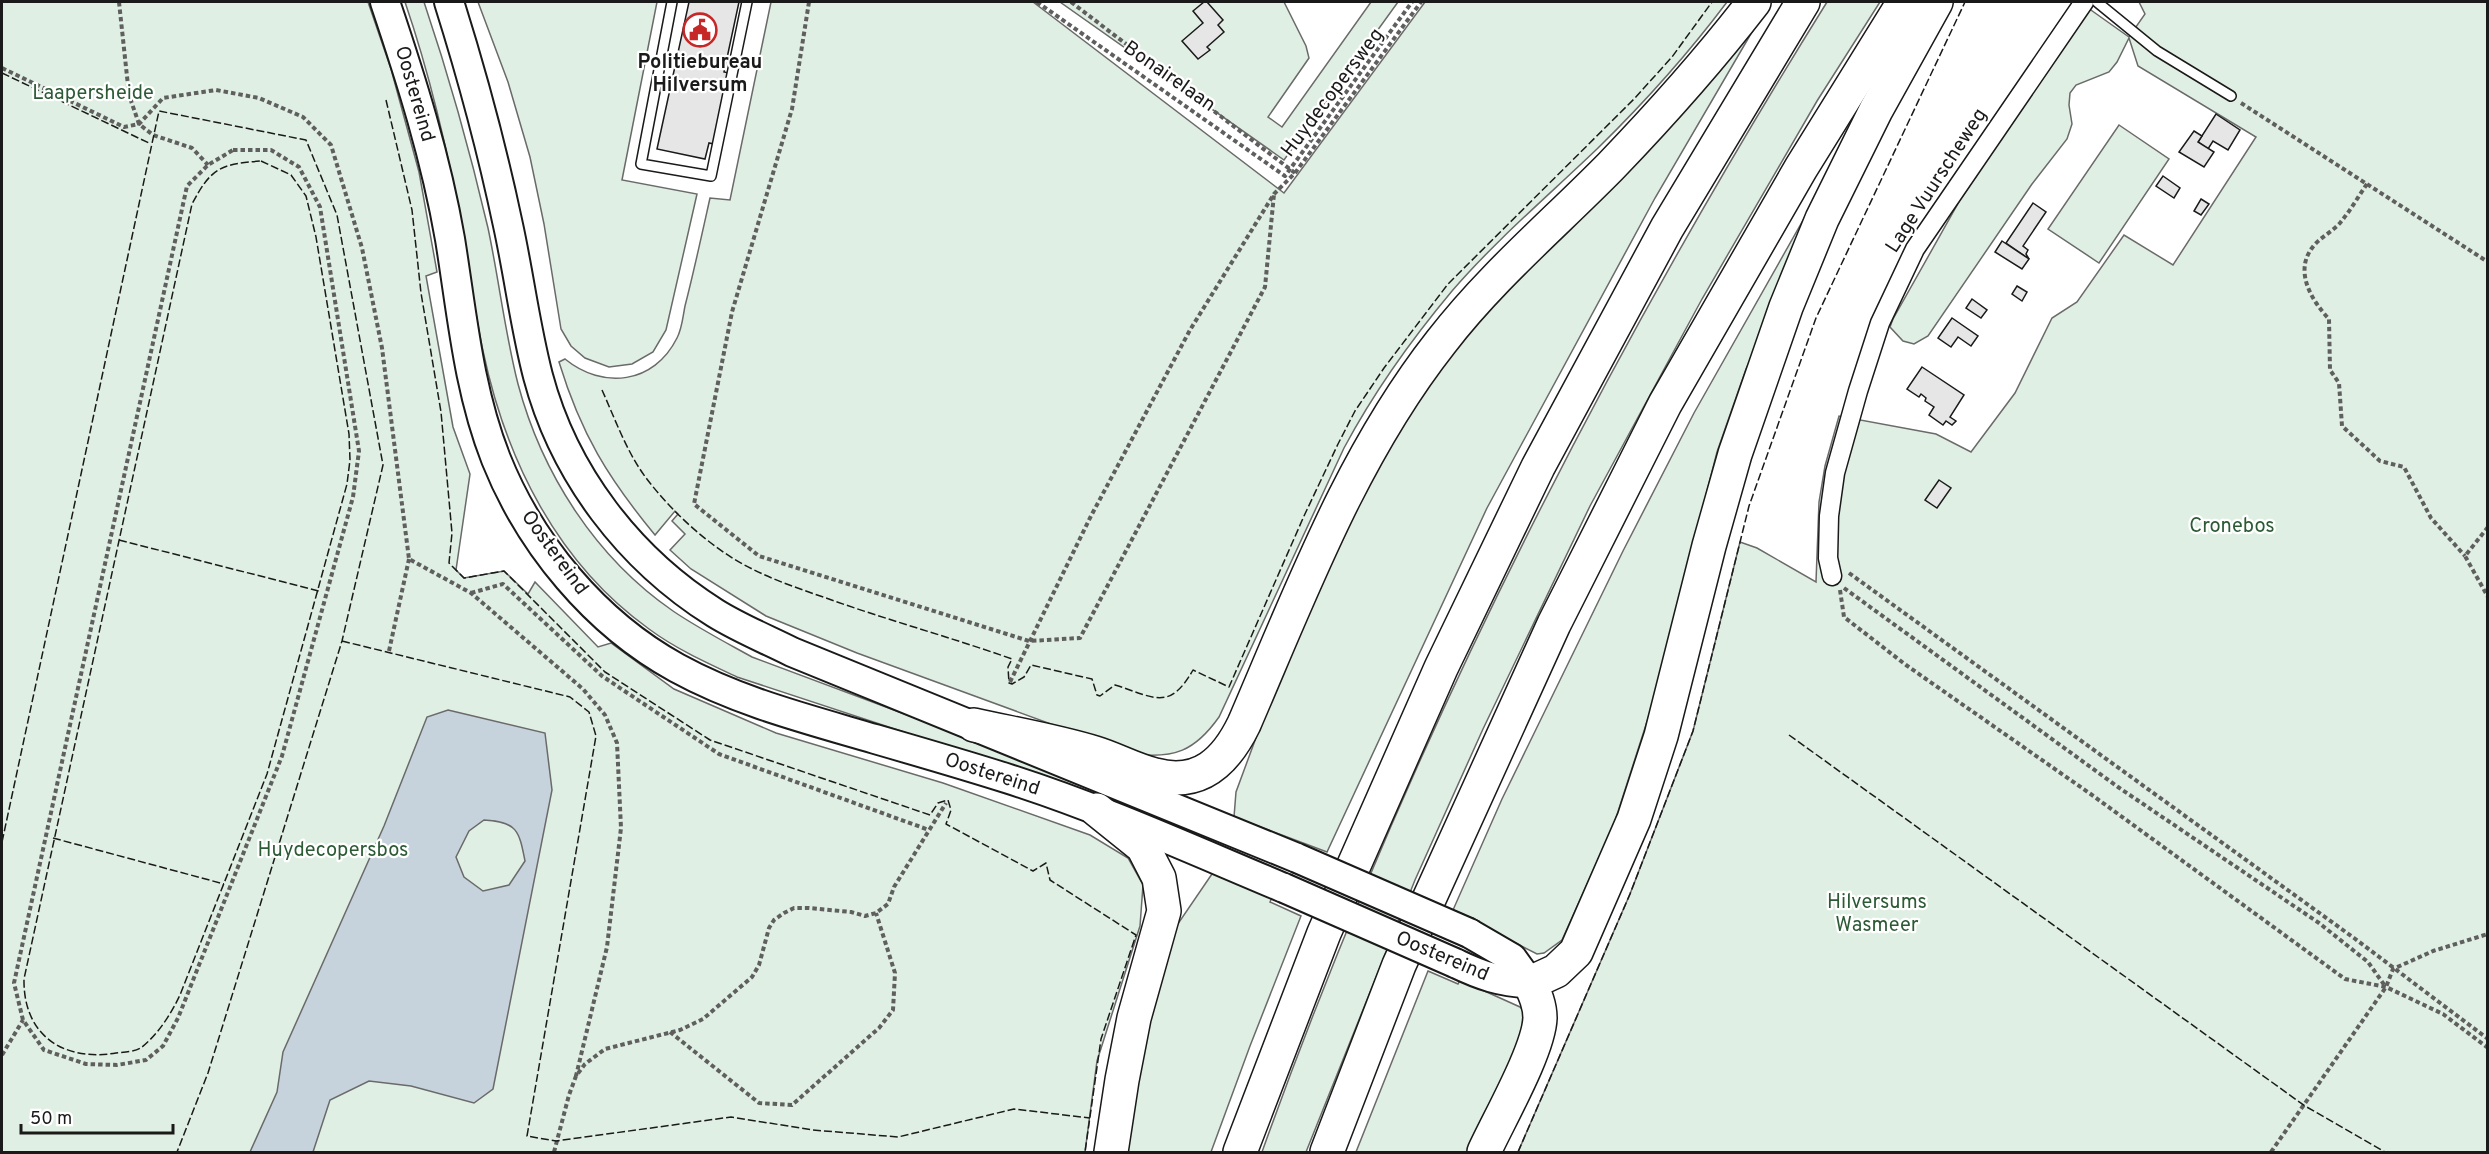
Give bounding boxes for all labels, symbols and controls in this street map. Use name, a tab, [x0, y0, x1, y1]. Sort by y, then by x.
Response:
public building icon: Politiebureau Hilversum	[682, 12, 718, 48]
street label: Huydecopersweg	[1276, 23, 1390, 163]
street label: Bonairelaan	[1118, 36, 1220, 118]
street label: Oostereind	[388, 43, 440, 145]
place label: Politiebureau Hilversum	[638, 50, 762, 99]
park label: Laapersheide	[32, 81, 154, 107]
street label: Lage Vuurscheweg	[1880, 104, 1994, 258]
street label: Oostereind	[514, 505, 594, 601]
park label: Cronebos	[2189, 514, 2275, 540]
street label: Oostereind	[941, 747, 1043, 803]
park label: Huydecopersbos	[258, 838, 408, 864]
park label: Hilversums Wasmeer	[1827, 890, 1927, 939]
street label: Oostereind	[1391, 926, 1493, 988]
scale bar	[21, 1097, 172, 1135]
text: 50 m	[30, 1108, 72, 1131]

